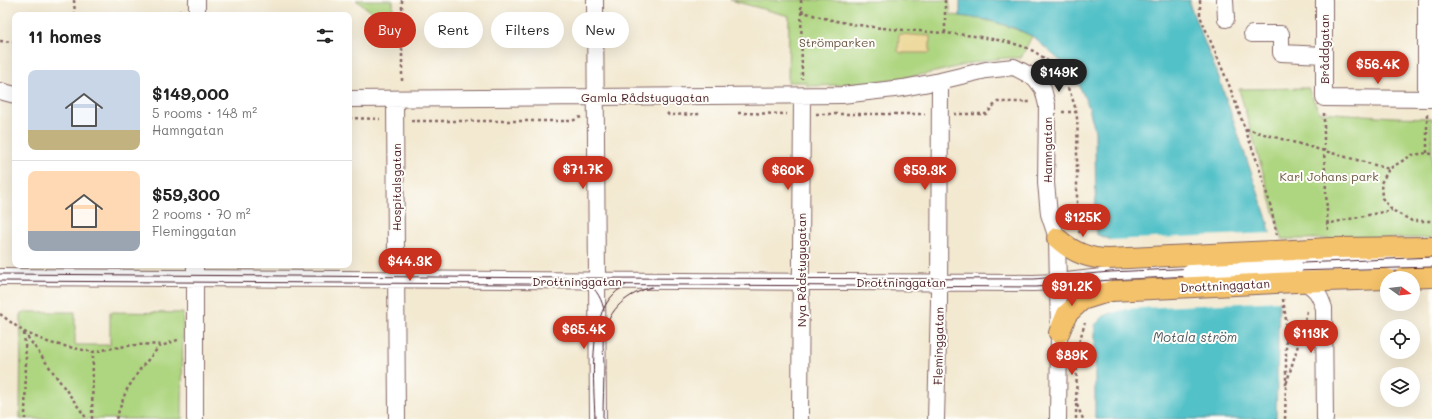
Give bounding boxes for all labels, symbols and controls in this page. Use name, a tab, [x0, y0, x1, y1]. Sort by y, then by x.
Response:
chip: Buy	[364, 12, 416, 48]
chip: Rent	[424, 12, 483, 48]
chip: Filters	[491, 12, 564, 48]
chip: New	[572, 12, 629, 48]
street label: Bråddgatan	[1316, 14, 1332, 84]
text: 11 homes	[28, 25, 102, 47]
icon: filters	[314, 25, 336, 47]
park label: Strömparken	[799, 34, 875, 50]
pin: $56.4K	[1345, 51, 1411, 85]
text: $56.4K	[1356, 55, 1400, 72]
pin: $149K	[1031, 59, 1087, 93]
text: $149K	[1040, 63, 1078, 80]
text: $149,000	[152, 82, 229, 104]
icon: home	[60, 86, 108, 134]
street label: Gamla Rådstugugatan	[581, 89, 709, 105]
text: 5 rooms · 148 m²	[152, 104, 257, 121]
street label: Hamngatan	[1039, 117, 1055, 183]
text: Hamngatan	[152, 121, 224, 138]
street label: Hospitalsgatan	[388, 143, 404, 231]
pin: $71.7K	[550, 156, 616, 190]
pin: $60K	[764, 157, 812, 191]
pin: $59.3K	[892, 157, 958, 191]
text: $71.7K	[563, 160, 603, 177]
text: $60K	[772, 161, 804, 178]
text: $59.3K	[903, 161, 947, 178]
park label: Karl Johans park	[1279, 168, 1379, 184]
text: $59,300	[152, 183, 220, 205]
icon: home	[60, 187, 108, 235]
pin: $125K	[1055, 204, 1111, 238]
text: 2 rooms · 70 m²	[152, 205, 251, 222]
text: $125K	[1064, 208, 1102, 225]
street label: Nya Rådstugugatan	[793, 213, 809, 327]
text: Fleminggatan	[152, 222, 236, 239]
pin: $44.3K	[377, 248, 443, 282]
text: $44.3K	[388, 252, 432, 269]
north arrow	[1380, 271, 1420, 311]
map controls	[1380, 271, 1420, 407]
street label: Drottninggatan	[532, 273, 622, 289]
pin: $91.2K	[1039, 273, 1105, 307]
street label: Drottninggatan	[856, 274, 946, 290]
street label: Drottninggatan	[1180, 275, 1270, 295]
text: $91.2K	[1051, 277, 1093, 294]
street label: Fleminggatan	[929, 307, 947, 385]
pin: $65.4K	[551, 316, 617, 350]
button: locate	[1380, 319, 1420, 359]
text: $65.4K	[562, 320, 606, 337]
pin: $113K	[1283, 320, 1339, 354]
text: $113K	[1293, 324, 1329, 341]
water label: Motala ström	[1153, 328, 1237, 345]
pin: $89K	[1048, 342, 1096, 376]
text: $89K	[1056, 346, 1088, 363]
button: layers	[1380, 367, 1420, 407]

